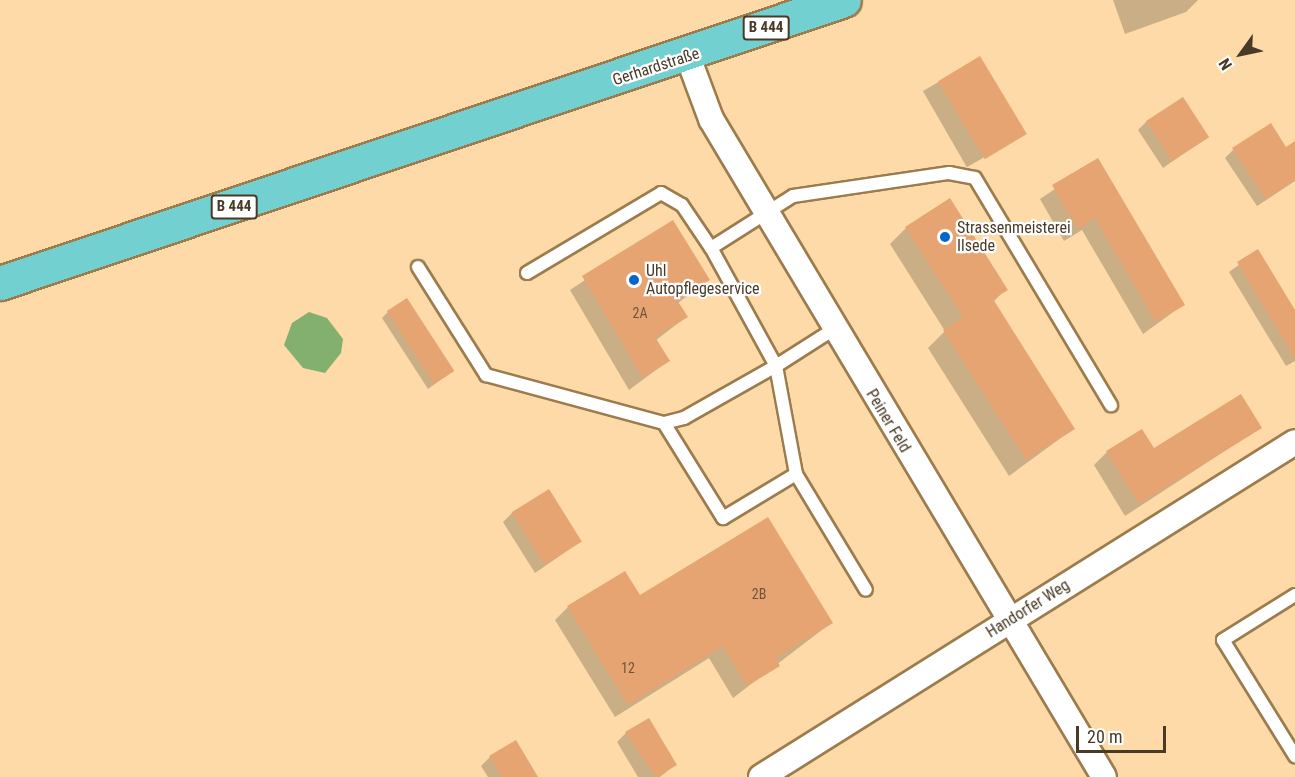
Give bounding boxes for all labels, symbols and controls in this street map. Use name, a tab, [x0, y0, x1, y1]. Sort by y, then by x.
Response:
road number: B 444	[742, 16, 790, 40]
north arrow	[1211, 24, 1271, 84]
street label: Gerhardstraße	[610, 44, 702, 90]
text: N	[1215, 55, 1236, 73]
road number: B 444	[210, 195, 258, 219]
place label: Strassenmeisterei Ilsede	[957, 218, 1071, 256]
marker: Strassenmeisterei Ilsede	[938, 230, 952, 244]
place label: Uhl Autopflegeservice	[646, 261, 760, 299]
marker: Uhl Autopflegeservice	[627, 273, 641, 287]
house number: 2A	[633, 305, 647, 321]
street label: Peiner Feld	[862, 386, 914, 456]
street label: Handorfer Weg	[983, 576, 1073, 642]
house number: 2B	[752, 586, 766, 602]
house number: 12	[621, 660, 635, 676]
scale bar	[1079, 714, 1169, 752]
text: 20 m	[1087, 726, 1122, 747]

